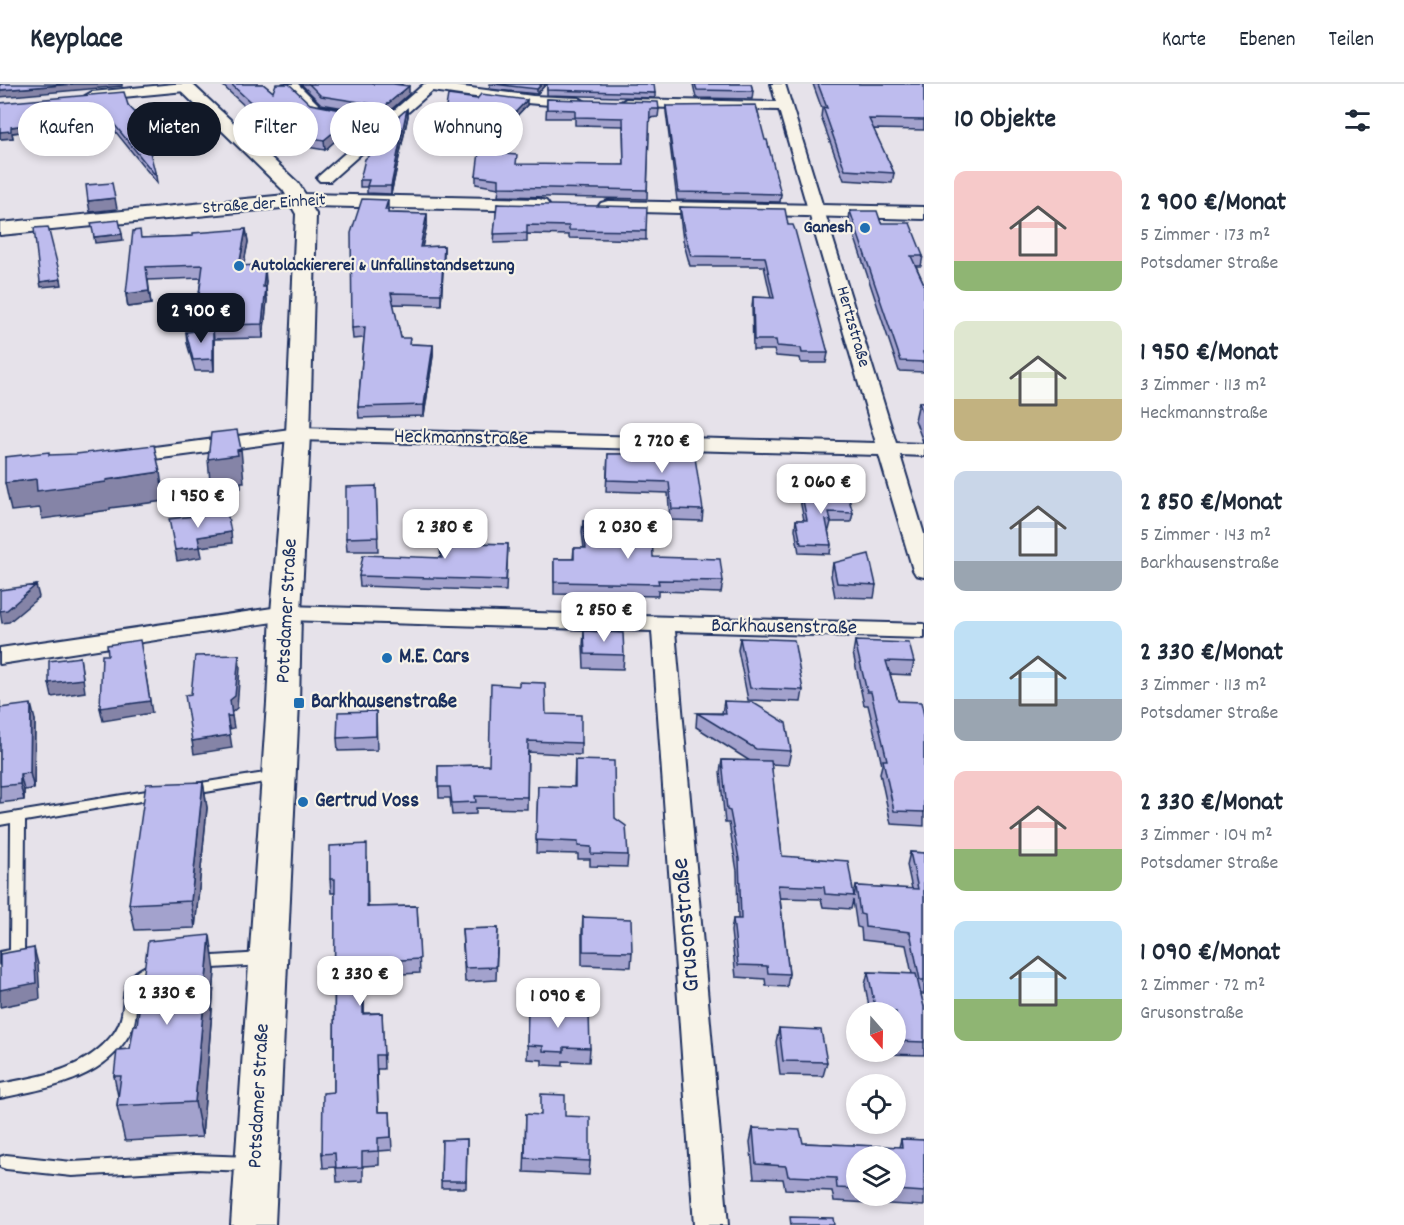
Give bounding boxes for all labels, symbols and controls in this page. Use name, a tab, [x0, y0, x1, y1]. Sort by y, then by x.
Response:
text: Keyplace	[30, 21, 123, 61]
text: Karte	[1162, 26, 1206, 56]
text: Ebenen	[1239, 26, 1296, 56]
text: Teilen	[1329, 26, 1374, 56]
chip: Kaufen	[18, 102, 115, 156]
chip: Mieten	[127, 102, 221, 156]
chip: Filter	[233, 102, 318, 156]
chip: Neu	[330, 102, 401, 156]
chip: Wohnung	[413, 102, 523, 156]
text: 10 Objekte	[954, 102, 1056, 139]
icon: filters	[1341, 104, 1374, 137]
text: 2 900 €/Monat	[1140, 185, 1286, 222]
street label: Straße der Einheit	[202, 188, 327, 222]
icon: home	[1002, 195, 1074, 267]
place label: Ganesh	[803, 216, 853, 241]
marker: Ganesh	[858, 221, 872, 235]
text: 5 Zimmer · 173 m²	[1140, 222, 1270, 250]
text: Potsdamer Straße	[1140, 250, 1278, 278]
place label: Autolackiererei & Unfallinstandsetzung	[251, 254, 515, 279]
marker: Autolackiererei & Unfallinstandsetzung	[232, 259, 246, 273]
street label: Hertzstraße	[829, 284, 875, 370]
pin: 2 900 €	[146, 293, 256, 344]
text: 2 900 €	[171, 298, 231, 326]
text: 1 950 €/Monat	[1140, 335, 1278, 372]
icon: home	[1002, 345, 1074, 417]
text: 3 Zimmer · 113 m²	[1140, 372, 1267, 400]
text: Heckmannstraße	[1140, 400, 1268, 428]
street label: Heckmannstraße	[394, 423, 528, 455]
pin: 2 720 €	[607, 423, 717, 474]
text: 2 720 €	[634, 428, 690, 456]
pin: 2 060 €	[766, 464, 876, 515]
text: 2 060 €	[791, 469, 851, 497]
pin: 1 950 €	[143, 478, 253, 529]
text: 1 950 €	[171, 483, 225, 511]
text: 2 850 €/Monat	[1140, 485, 1282, 522]
icon: home	[1002, 495, 1074, 567]
pin: 2 380 €	[390, 509, 500, 560]
pin: 2 030 €	[573, 509, 683, 560]
text: 2 380 €	[417, 514, 473, 542]
text: 2 030 €	[598, 514, 658, 542]
text: 5 Zimmer · 143 m²	[1140, 522, 1271, 550]
street label: Potsdamer Straße	[269, 538, 307, 684]
text: Barkhausenstraße	[1140, 550, 1279, 578]
pin: 2 850 €	[549, 592, 659, 643]
text: 2 850 €	[575, 597, 633, 625]
street label: Barkhausenstraße	[711, 612, 857, 644]
text: 2 330 €/Monat	[1140, 635, 1283, 672]
place label: M.E. Cars	[399, 643, 470, 673]
icon: home	[1002, 645, 1074, 717]
marker: M.E. Cars	[380, 651, 394, 665]
text: 3 Zimmer · 113 m²	[1140, 672, 1267, 700]
place label: Barkhausenstraße	[311, 688, 457, 718]
marker: Barkhausenstraße	[292, 696, 306, 710]
text: Potsdamer Straße	[1140, 700, 1278, 728]
text: 2 330 €/Monat	[1140, 785, 1283, 822]
place label: Gertrud Voss	[315, 787, 419, 817]
marker: Gertrud Voss	[296, 795, 310, 809]
icon: home	[1002, 795, 1074, 867]
text: 3 Zimmer · 104 m²	[1140, 822, 1273, 850]
text: Potsdamer Straße	[1140, 850, 1278, 878]
street label: Grusonstraße	[663, 856, 711, 994]
text: 1 090 €/Monat	[1140, 935, 1280, 972]
icon: home	[1002, 945, 1074, 1017]
pin: 2 330 €	[305, 956, 415, 1007]
text: 2 330 €	[331, 961, 389, 989]
text: 2 Zimmer · 72 m²	[1140, 972, 1265, 1000]
pin: 2 330 €	[112, 975, 222, 1026]
pin: 1 090 €	[503, 978, 613, 1029]
text: 2 330 €	[138, 980, 196, 1008]
text: 1 090 €	[530, 983, 586, 1011]
text: Grusonstraße	[1140, 1000, 1244, 1028]
north arrow	[846, 1002, 906, 1062]
map controls	[846, 1002, 906, 1206]
street label: Potsdamer Straße	[241, 1023, 279, 1169]
button: locate	[846, 1074, 906, 1134]
button: layers	[846, 1146, 906, 1206]

